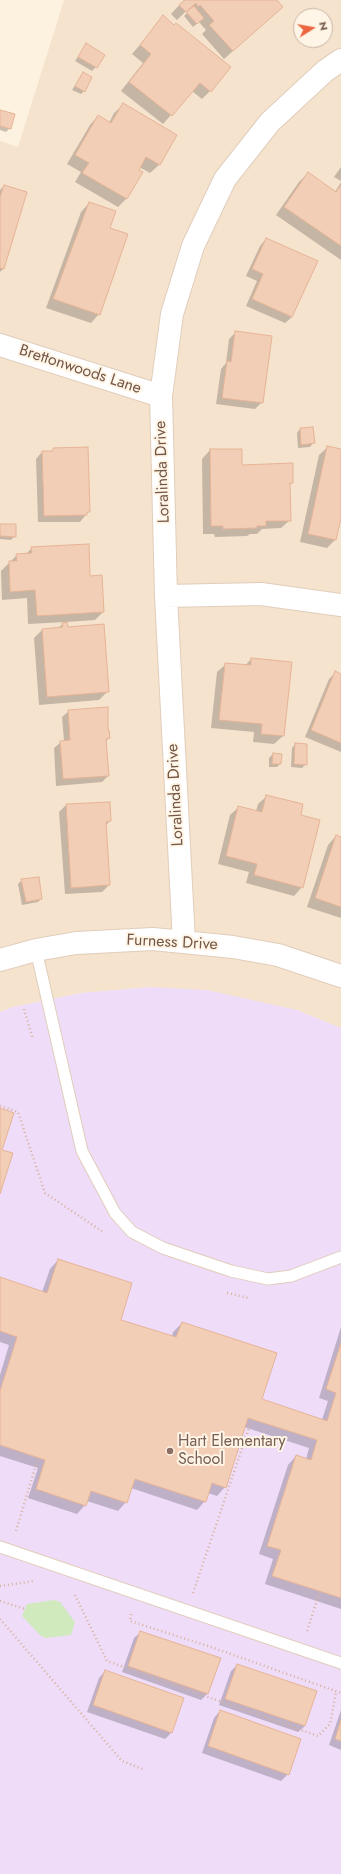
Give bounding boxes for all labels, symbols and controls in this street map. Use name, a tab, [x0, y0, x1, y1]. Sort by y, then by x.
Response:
north arrow	[293, 8, 333, 48]
text: N	[315, 20, 332, 32]
street label: Brettonwoods Lane	[17, 341, 143, 399]
street label: Loralinda Drive	[152, 420, 174, 524]
street label: Loralinda Drive	[164, 743, 188, 847]
street label: Furness Drive	[126, 931, 218, 955]
place label: Hart Elementary School	[178, 1432, 286, 1470]
marker: Hart Elementary School	[165, 1446, 175, 1456]

